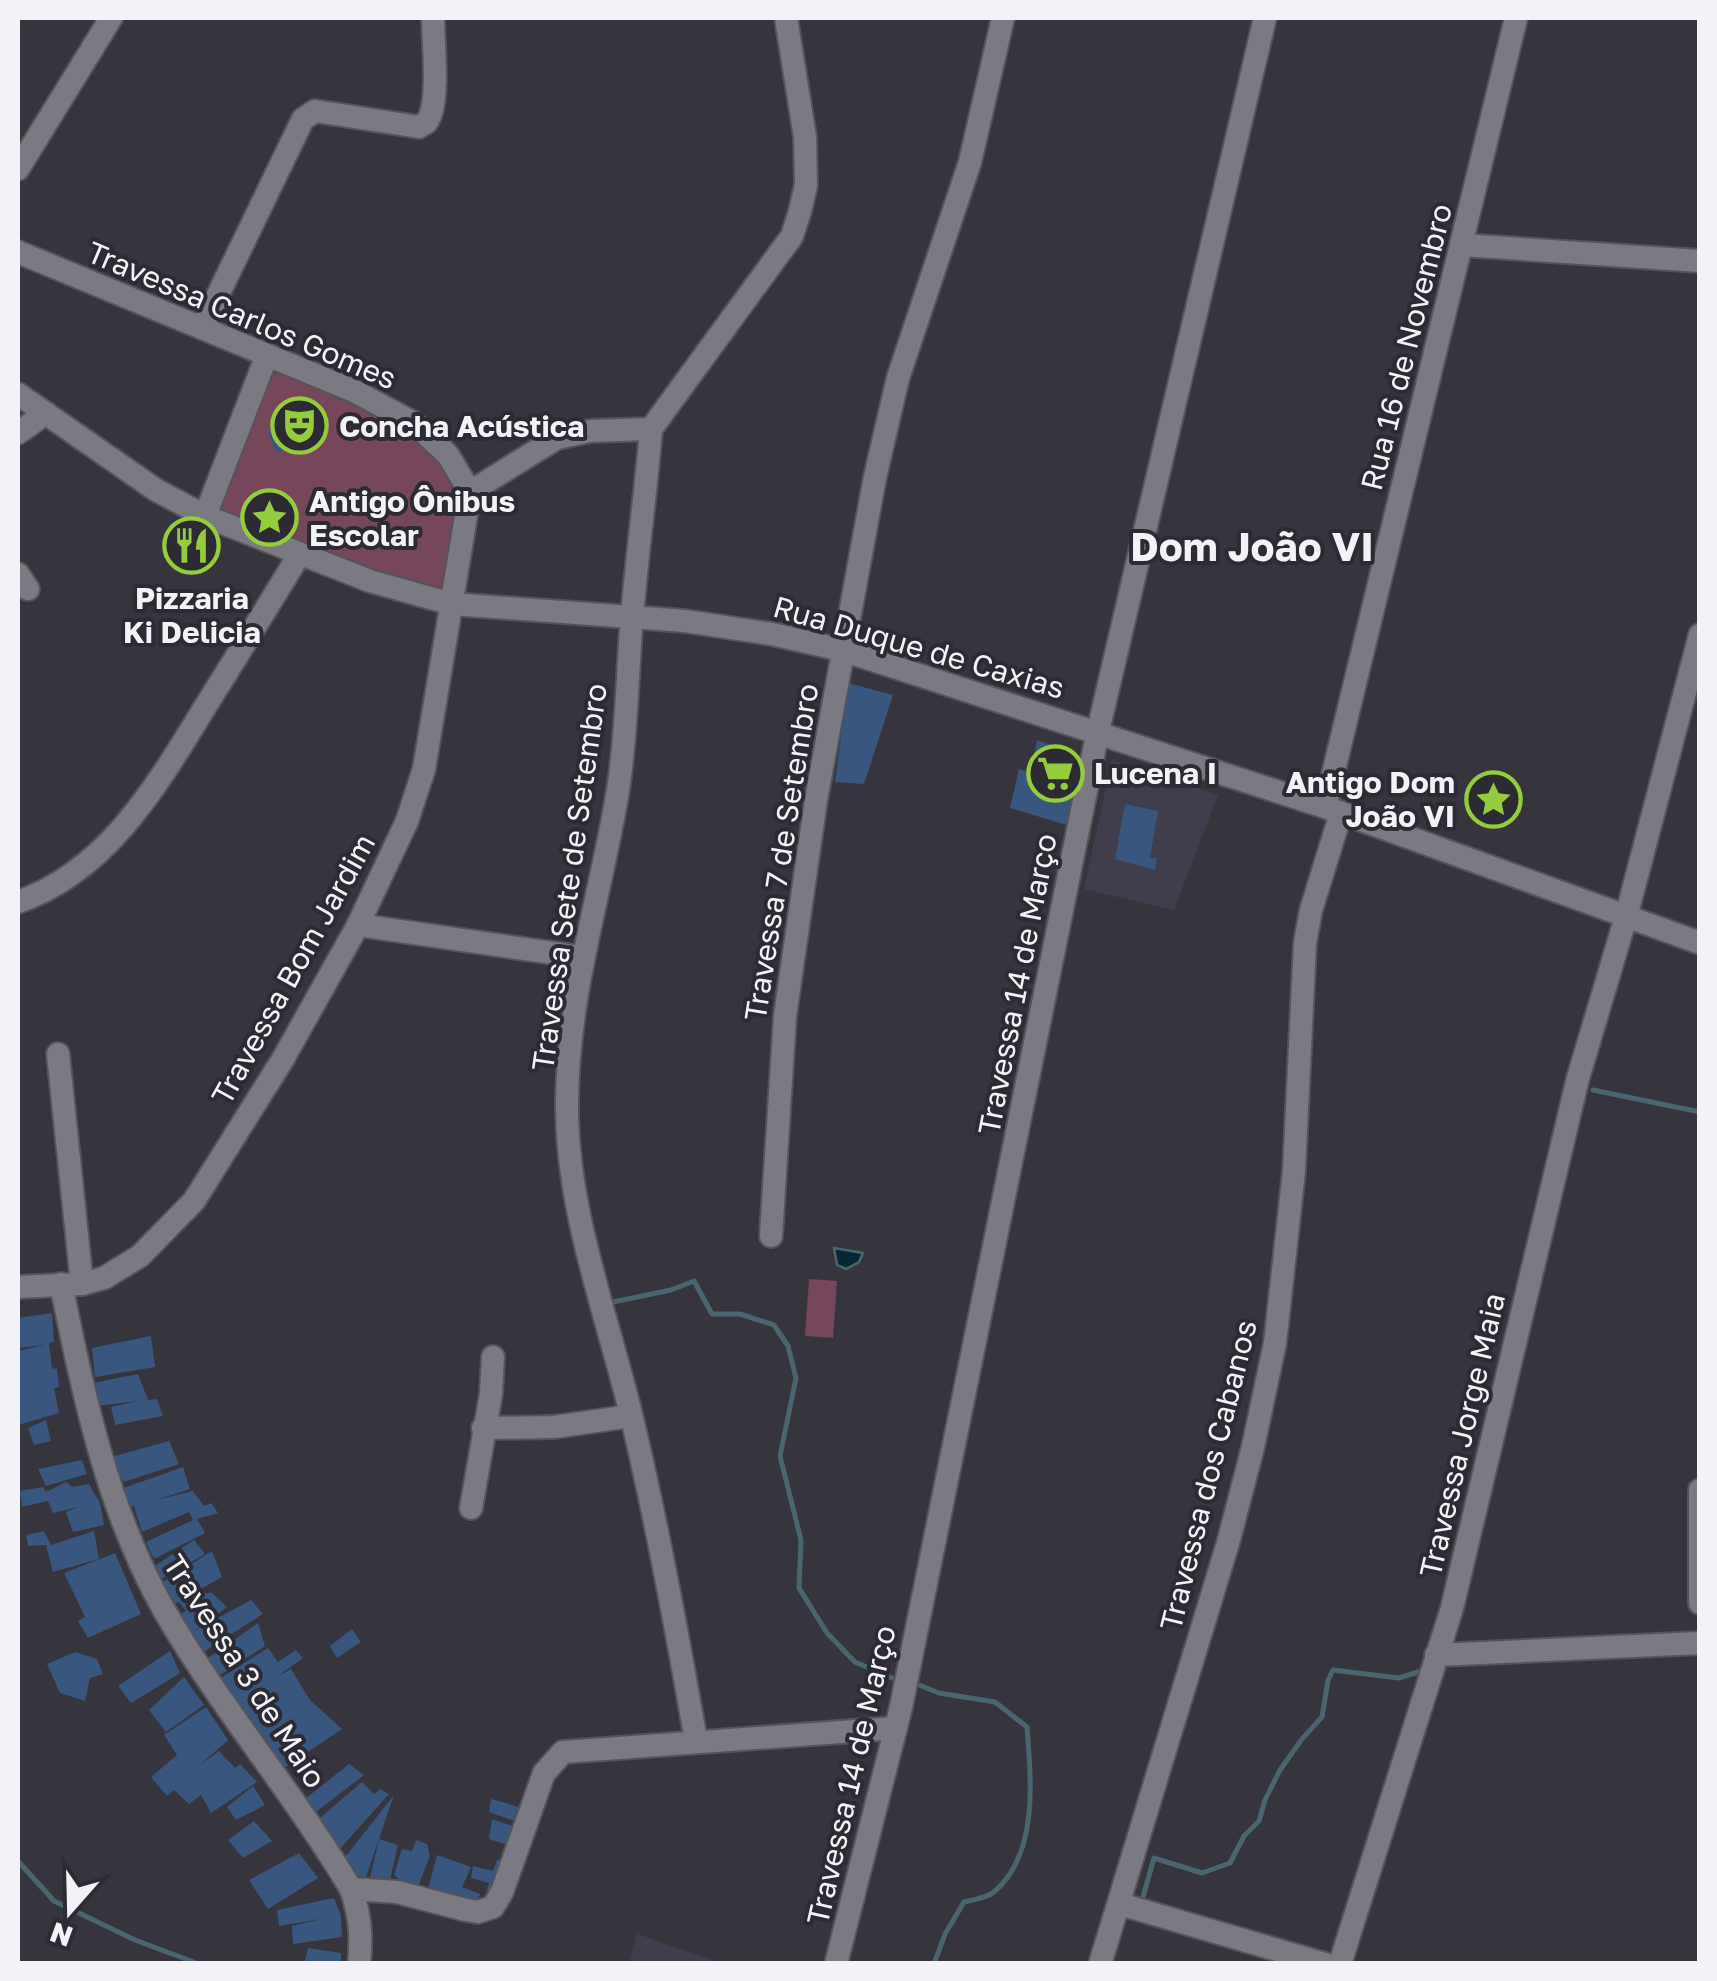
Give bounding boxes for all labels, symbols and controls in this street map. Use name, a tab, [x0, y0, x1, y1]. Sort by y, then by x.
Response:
street label: Rua 16 de Novembro	[1353, 200, 1459, 494]
street label: Travessa Carlos Gomes	[82, 234, 402, 396]
theatre icon: Concha Acústica	[270, 396, 330, 456]
place label: Concha Acústica	[339, 408, 584, 444]
place label: Antigo Ônibus Escolar	[309, 483, 515, 553]
place icon: Antigo Ônibus Escolar	[240, 488, 300, 548]
restaurant icon: Pizzaria Ki Delicia	[162, 515, 222, 575]
district label: Dom João VI	[1130, 522, 1374, 570]
place label: Pizzaria Ki Delicia	[123, 580, 261, 650]
street label: Rua Duque de Caxias	[769, 588, 1069, 706]
street label: Travessa Sete de Setembro	[524, 681, 614, 1073]
street label: Travessa 7 de Setembro	[737, 681, 825, 1023]
supermarket icon: Lucena I	[1025, 743, 1085, 803]
place label: Lucena I	[1094, 755, 1217, 791]
place label: Antigo Dom João VI	[1286, 764, 1455, 834]
place icon: Antigo Dom João VI	[1464, 769, 1524, 829]
street label: Travessa Bom Jardim	[204, 827, 382, 1111]
street label: Travessa 14 de Março	[970, 831, 1064, 1137]
street label: Travessa Jorge Maia	[1412, 1289, 1512, 1581]
street label: Travessa dos Cabanos	[1152, 1316, 1264, 1634]
street label: Travessa 3 de Maio	[156, 1548, 334, 1794]
street label: Travessa 14 de Março	[799, 1622, 903, 1928]
north arrow	[20, 1861, 120, 1961]
text: N	[46, 1916, 77, 1954]

